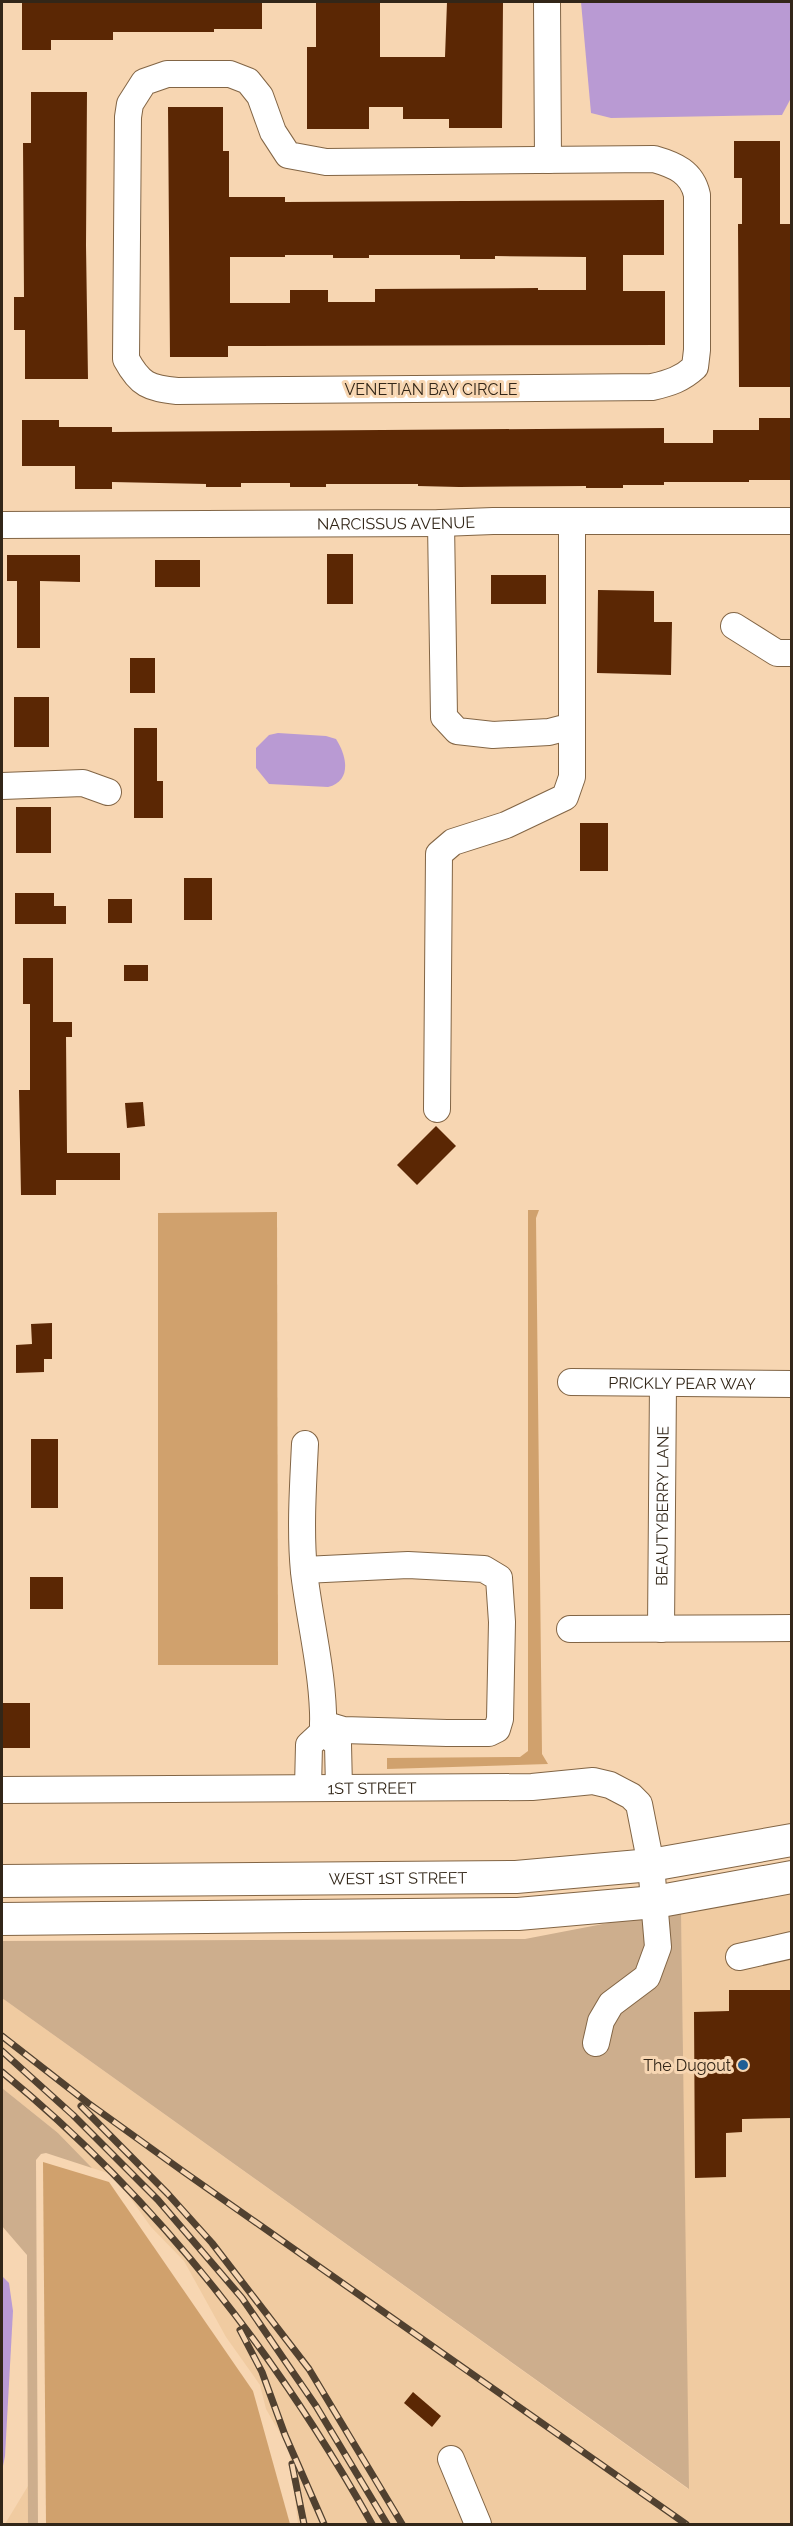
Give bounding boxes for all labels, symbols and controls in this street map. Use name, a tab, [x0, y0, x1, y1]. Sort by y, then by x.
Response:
street label: VENETIAN BAY CIRCLE	[345, 380, 518, 399]
street label: NARCISSUS AVENUE	[317, 512, 476, 533]
street label: PRICKLY PEAR WAY	[608, 1373, 756, 1393]
street label: BEAUTYBERRY LANE	[652, 1426, 672, 1586]
street label: 1ST STREET	[327, 1778, 417, 1798]
street label: WEST 1ST STREET	[329, 1868, 468, 1888]
place label: The Dugout	[643, 2056, 732, 2075]
marker: The Dugout	[736, 2058, 750, 2072]

